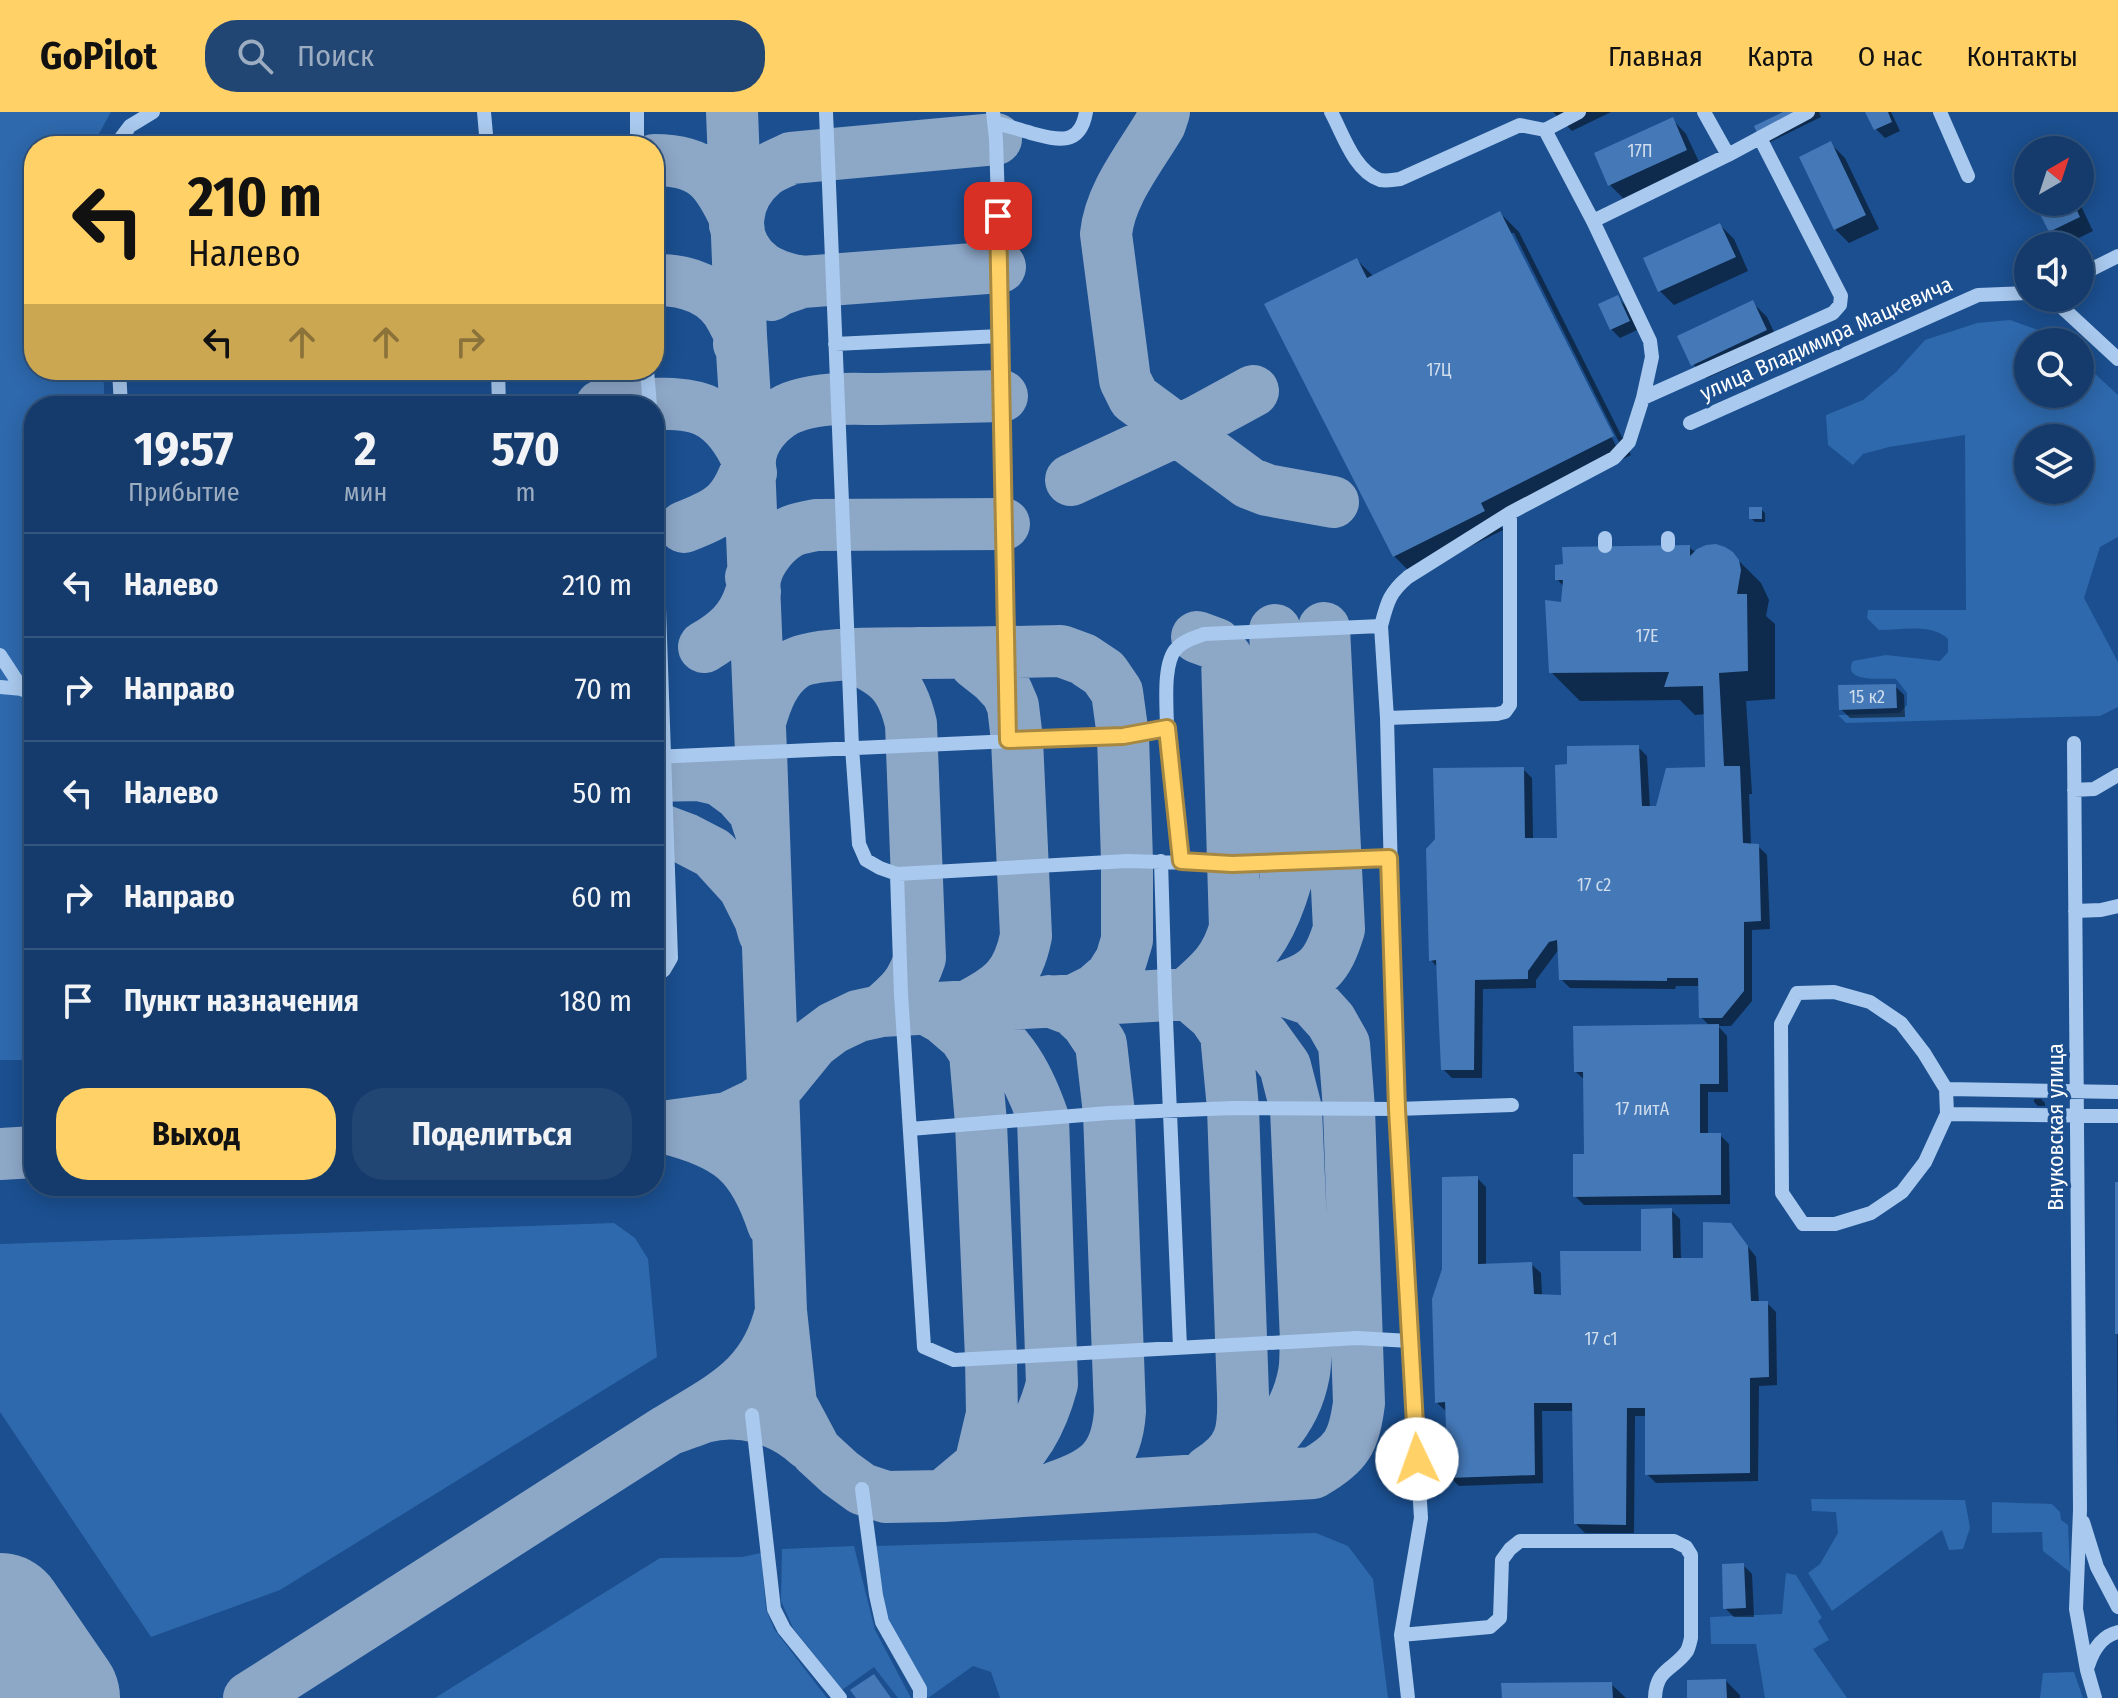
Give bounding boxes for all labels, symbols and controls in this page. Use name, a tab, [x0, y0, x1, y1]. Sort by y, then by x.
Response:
search box	[205, 20, 765, 92]
text: GoPilot	[40, 33, 157, 79]
icon: search	[233, 34, 277, 78]
text: Поиск	[297, 38, 374, 74]
text: Главная	[1608, 40, 1703, 73]
text: Карта	[1747, 40, 1814, 73]
text: О нас	[1858, 40, 1923, 73]
text: Контакты	[1967, 40, 2078, 73]
north arrow	[2014, 136, 2094, 216]
map controls	[2014, 136, 2094, 504]
house number: 17П	[1627, 140, 1653, 162]
text: 210 m	[188, 164, 322, 231]
icon: left	[56, 168, 160, 272]
pin	[964, 182, 1032, 250]
icon: arrive	[976, 194, 1020, 238]
text: Налево	[188, 232, 301, 276]
button: sound	[2014, 232, 2094, 312]
street label: улица Владимира Мацкевича	[1696, 270, 1957, 406]
icon: left	[196, 320, 240, 364]
icon: ahead	[280, 320, 324, 364]
icon: ahead	[364, 320, 408, 364]
icon: right	[448, 320, 492, 364]
button: search	[2014, 328, 2094, 408]
house number: 17Ц	[1426, 359, 1452, 381]
text: 19:57	[134, 420, 234, 478]
text: 2	[354, 420, 377, 478]
text: 570	[491, 420, 560, 478]
button: layers	[2014, 424, 2094, 504]
text: Прибытие	[128, 477, 240, 508]
text: мин	[344, 477, 387, 508]
text: m	[516, 477, 536, 508]
icon: left	[56, 563, 100, 607]
text: Налево	[124, 567, 219, 603]
text: 210 m	[562, 567, 632, 603]
house number: 17Е	[1636, 625, 1658, 647]
icon: right	[56, 667, 100, 711]
text: Направо	[124, 671, 235, 707]
text: 70 m	[574, 671, 632, 707]
house number: 15 к2	[1849, 686, 1885, 708]
icon: left	[56, 771, 100, 815]
text: Налево	[124, 775, 219, 811]
text: 50 m	[572, 775, 632, 811]
house number: 17 с2	[1577, 874, 1611, 896]
icon: right	[56, 875, 100, 919]
text: Направо	[124, 879, 235, 915]
text: 60 m	[571, 879, 632, 915]
icon: arrive	[56, 979, 100, 1023]
text: Пункт назначения	[124, 983, 359, 1019]
text: 180 m	[560, 983, 632, 1019]
street label: Внуковская улица	[2042, 1043, 2069, 1211]
button: Выход	[56, 1088, 336, 1180]
button: Поделиться	[352, 1088, 632, 1180]
house number: 17 литА	[1615, 1098, 1670, 1120]
house number: 17 с1	[1584, 1328, 1618, 1350]
position arrow	[1375, 1417, 1459, 1501]

